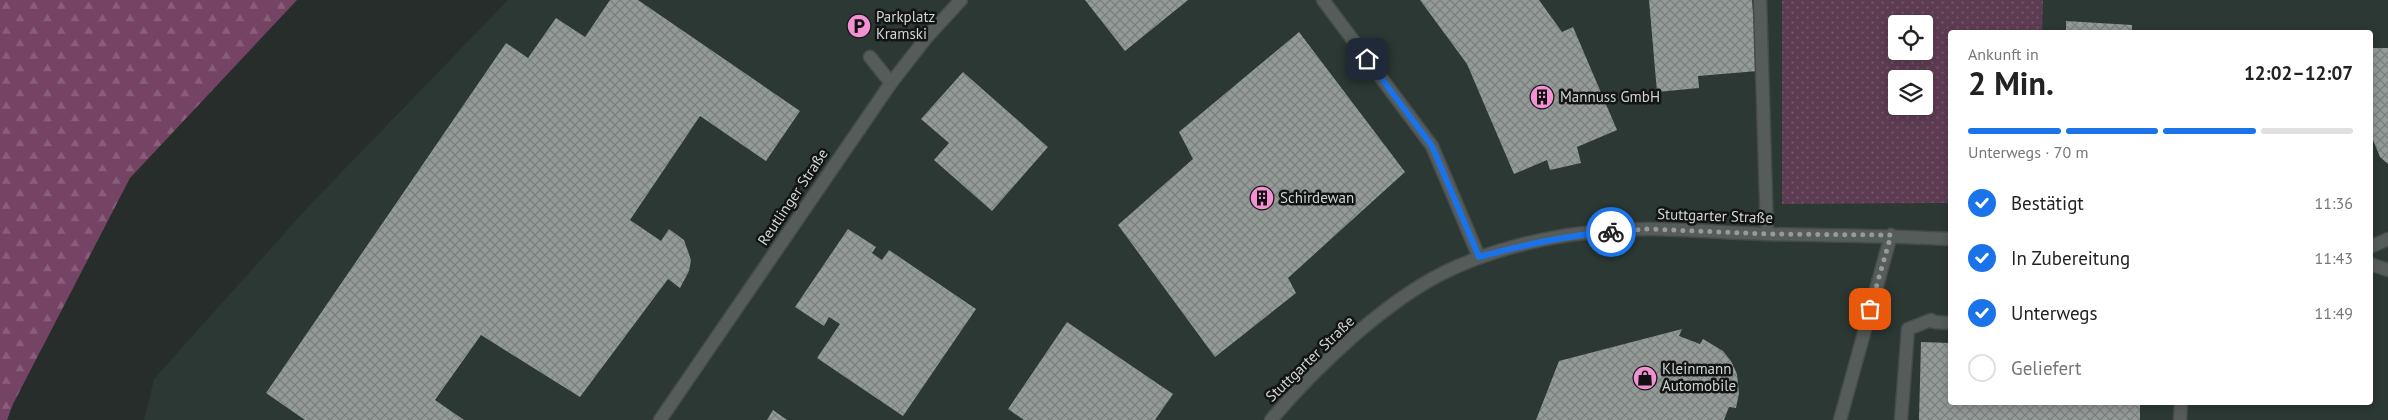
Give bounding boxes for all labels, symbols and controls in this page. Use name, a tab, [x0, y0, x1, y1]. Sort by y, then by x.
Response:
place label: Parkplatz Kramski	[876, 7, 935, 43]
parking icon: Parkplatz Kramski	[846, 13, 872, 39]
map controls	[1888, 15, 1933, 115]
button: locate	[1888, 15, 1933, 60]
pin	[1346, 38, 1388, 80]
text: Ankunft in	[1968, 44, 2039, 64]
icon: home	[1353, 45, 1381, 73]
text: 12:02–12:07	[2244, 61, 2353, 85]
text: 2 Min.	[1968, 62, 2054, 104]
button: layers	[1888, 70, 1933, 115]
building icon: Mannuss GmbH	[1529, 84, 1555, 110]
place label: Mannuss GmbH	[1560, 87, 1660, 106]
text: Unterwegs · 70 m	[1968, 142, 2088, 162]
street label: Reutlinger Straße	[753, 145, 832, 249]
building icon: Schirdewan	[1249, 185, 1275, 211]
place label: Schirdewan	[1280, 188, 1354, 207]
icon: check	[1968, 189, 1996, 217]
text: Bestätigt	[2011, 191, 2084, 215]
text: 11:36	[2315, 193, 2353, 213]
street label: Stuttgarter Straße	[1657, 204, 1773, 227]
courier	[1586, 207, 1636, 257]
icon: bike	[1597, 218, 1625, 246]
icon: check	[1968, 244, 1996, 272]
text: In Zubereitung	[2011, 246, 2130, 270]
text: 11:43	[2315, 248, 2353, 268]
pin	[1849, 288, 1891, 330]
icon: bag	[1856, 295, 1884, 323]
icon: check	[1968, 299, 1996, 327]
text: Unterwegs	[2011, 301, 2098, 325]
text: 11:49	[2315, 303, 2353, 323]
street label: Stuttgarter Straße	[1261, 312, 1358, 406]
text: Geliefert	[2011, 356, 2082, 380]
place label: Kleinmann Automobile	[1662, 359, 1736, 395]
shop icon: Kleinmann Automobile	[1632, 365, 1658, 391]

